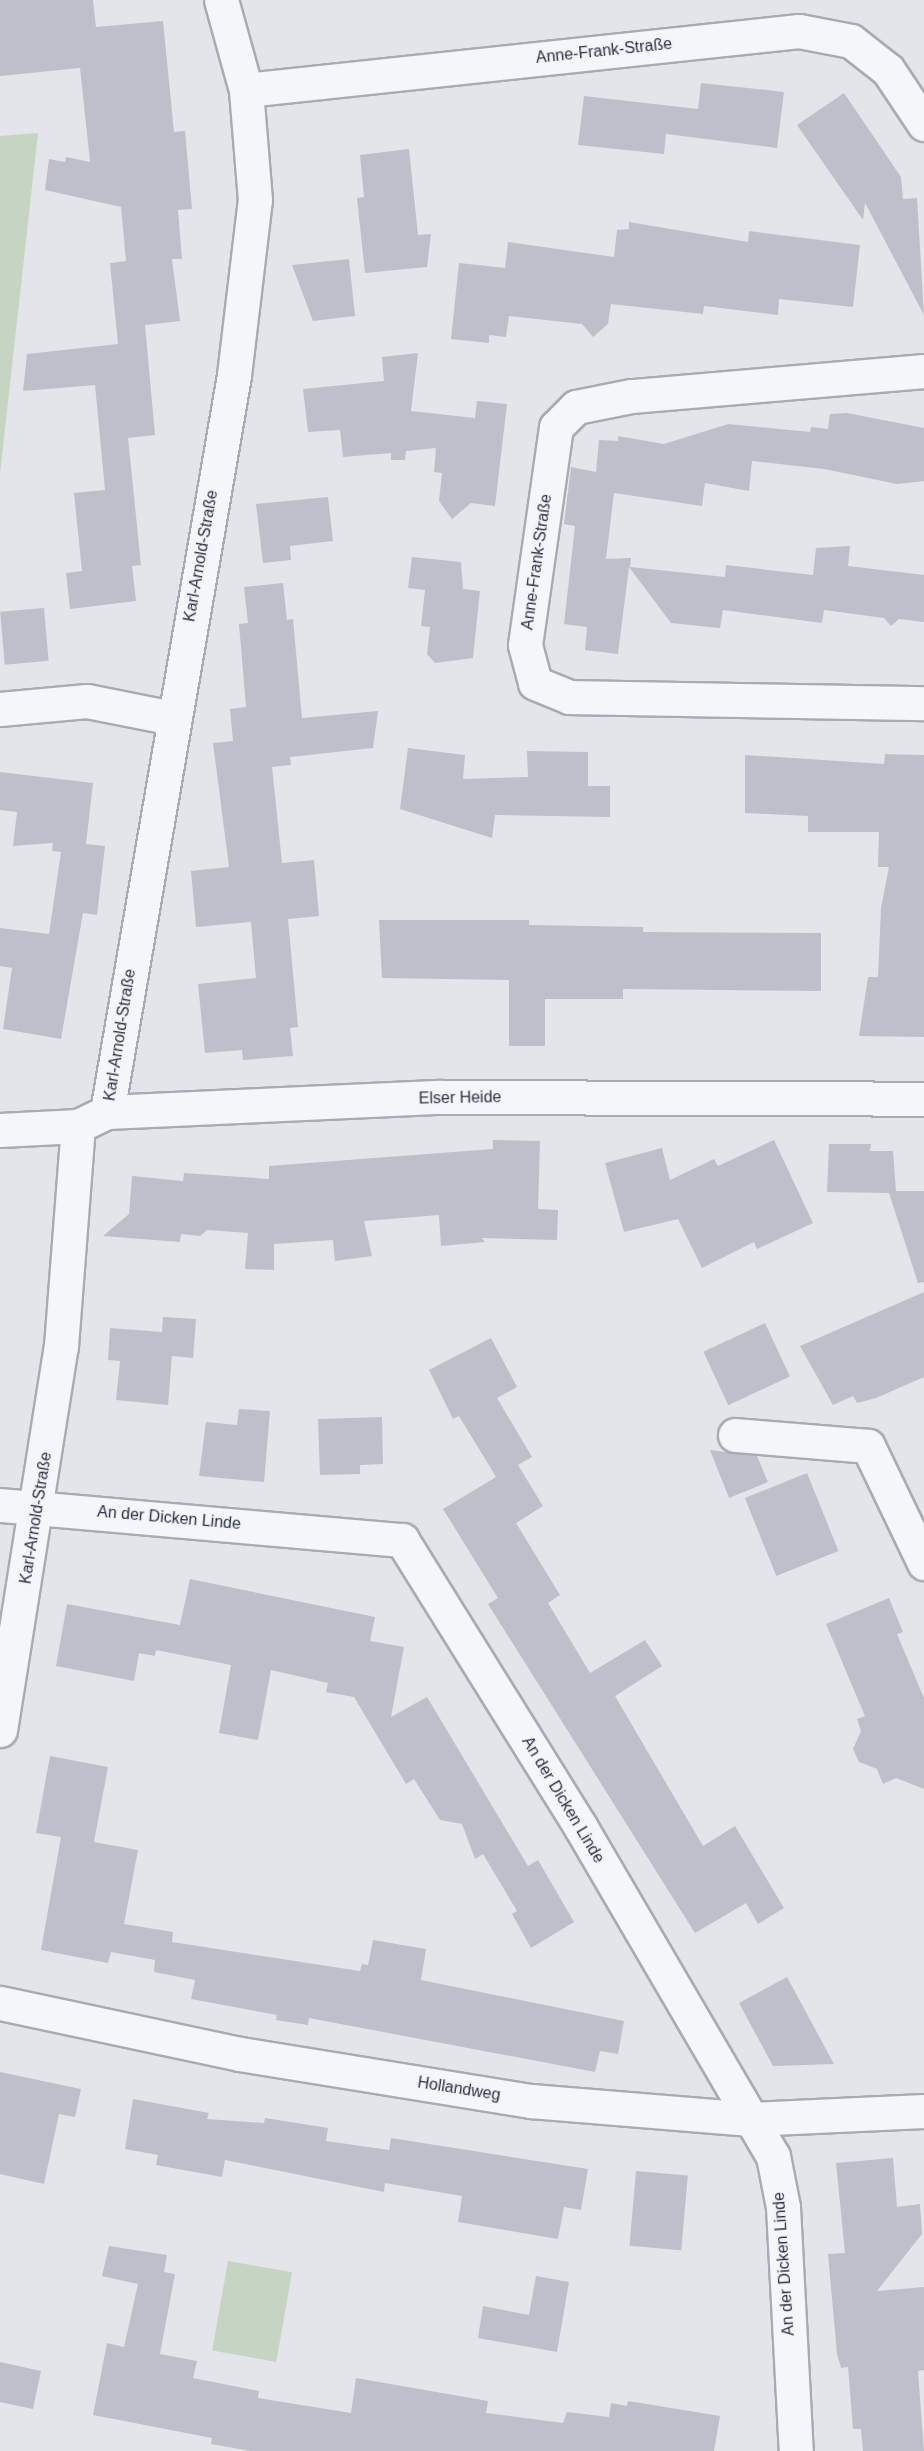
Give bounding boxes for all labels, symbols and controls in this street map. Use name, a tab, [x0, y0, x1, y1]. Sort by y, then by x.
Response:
street label: Anne-Frank-Straße	[535, 34, 673, 68]
street label: Karl-Arnold-Straße	[180, 489, 222, 623]
street label: Anne-Frank-Straße	[518, 493, 556, 631]
street label: Karl-Arnold-Straße	[100, 968, 140, 1102]
street label: Elser Heide	[418, 1088, 502, 1108]
street label: Karl-Arnold-Straße	[16, 1451, 56, 1585]
street label: An der Dicken Linde	[96, 1502, 242, 1534]
street label: An der Dicken Linde	[518, 1733, 608, 1867]
street label: Hollandweg	[416, 2073, 502, 2105]
street label: An der Dicken Linde	[769, 2191, 799, 2337]

